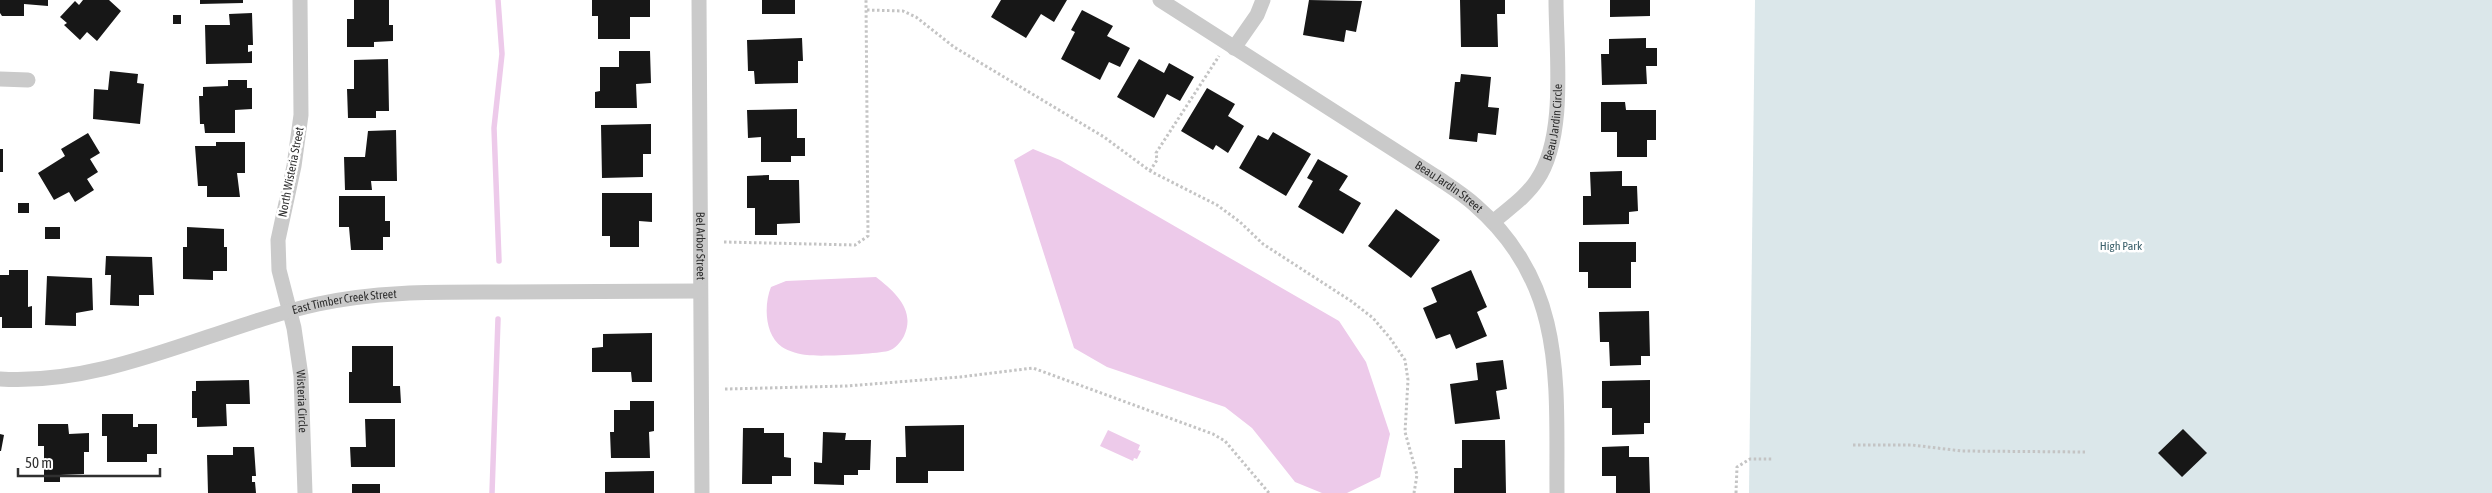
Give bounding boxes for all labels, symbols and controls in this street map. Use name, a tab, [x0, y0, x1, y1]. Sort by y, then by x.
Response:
street label: Beau Jardin Circle	[1540, 84, 1565, 163]
street label: North Wisteria Street	[275, 125, 307, 218]
street label: Beau Jardin Street	[1412, 158, 1486, 216]
street label: Bel Arbor Street	[693, 212, 708, 281]
park label: High Park	[2100, 239, 2143, 253]
street label: East Timber Creek Street	[291, 287, 398, 317]
street label: Wisteria Circle	[293, 369, 310, 433]
scale bar	[18, 446, 160, 478]
text: 50 m	[25, 454, 52, 471]

